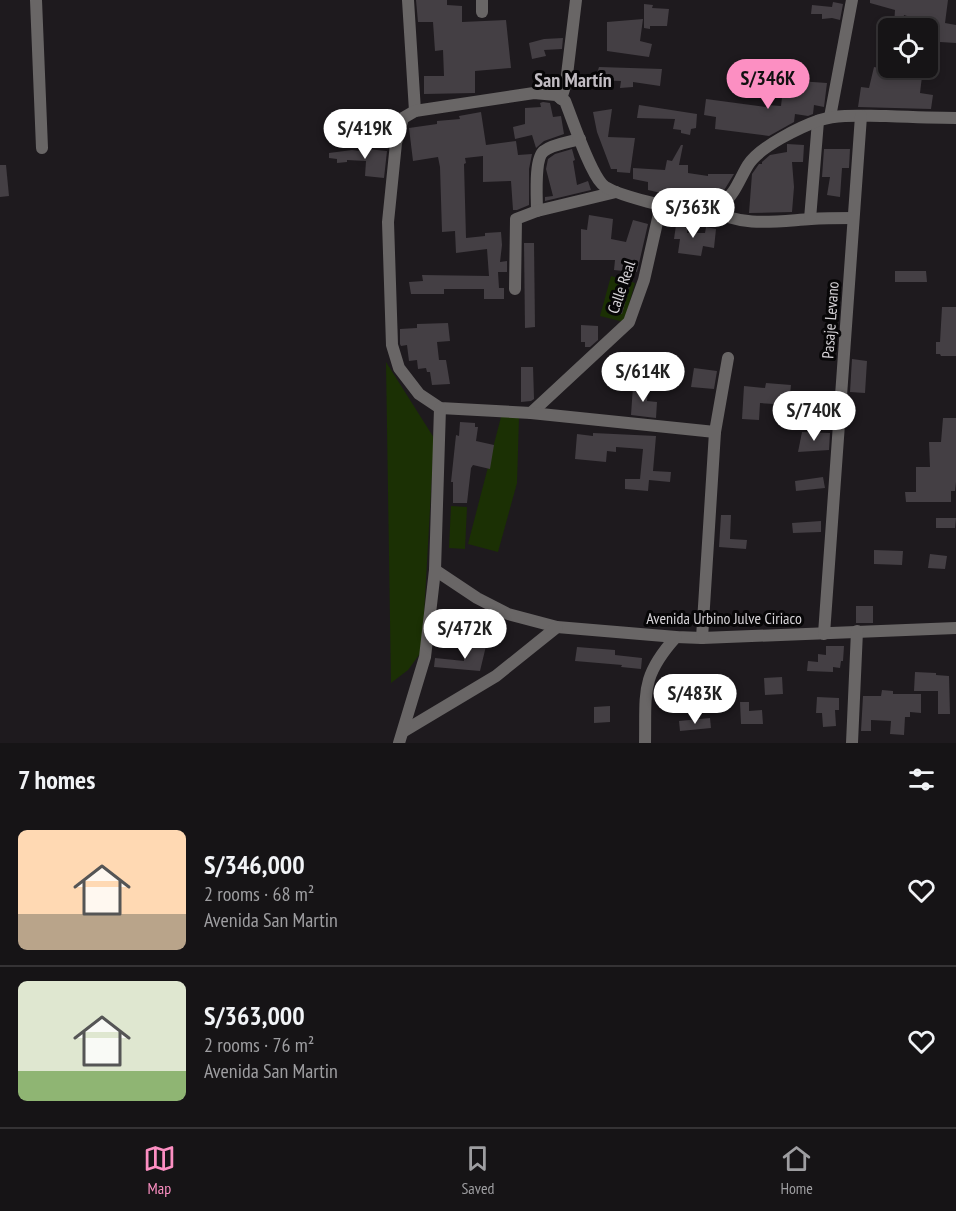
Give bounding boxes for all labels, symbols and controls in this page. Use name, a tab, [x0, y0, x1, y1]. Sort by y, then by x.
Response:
map controls	[878, 18, 938, 78]
button: locate	[878, 18, 938, 78]
pin: S/346K	[719, 59, 817, 110]
text: S/346K	[741, 65, 795, 91]
district label: San Martín	[534, 67, 612, 93]
pin: S/419K	[316, 109, 414, 160]
text: S/419K	[338, 115, 392, 141]
pin: S/363K	[644, 188, 742, 239]
text: S/363K	[666, 194, 720, 220]
street label: Calle Real	[603, 258, 639, 316]
street label: Pasaje Levano	[817, 281, 843, 359]
pin: S/614K	[594, 352, 692, 403]
text: S/614K	[616, 358, 670, 384]
pin: S/740K	[765, 391, 863, 442]
text: S/740K	[787, 397, 841, 423]
street label: Avenida Urbino Julve Ciriaco	[646, 608, 802, 628]
pin: S/472K	[416, 609, 514, 660]
text: S/472K	[438, 615, 492, 641]
pin: S/483K	[646, 674, 744, 725]
text: S/483K	[668, 680, 722, 706]
text: 7 homes	[18, 763, 95, 796]
icon: filters	[905, 763, 938, 796]
text: S/346,000	[204, 848, 305, 881]
icon: home	[66, 854, 138, 926]
icon: heart	[905, 874, 938, 907]
text: 2 rooms · 68 m²	[204, 881, 314, 907]
text: Avenida San Martin	[204, 907, 338, 933]
text: S/363,000	[204, 999, 305, 1032]
icon: home	[66, 1005, 138, 1077]
icon: heart	[905, 1025, 938, 1058]
text: 2 rooms · 76 m²	[204, 1032, 314, 1058]
text: Avenida San Martin	[204, 1058, 338, 1084]
tab: Map	[143, 1142, 176, 1198]
tab: Saved	[461, 1142, 494, 1198]
tab: Home	[780, 1142, 813, 1198]

